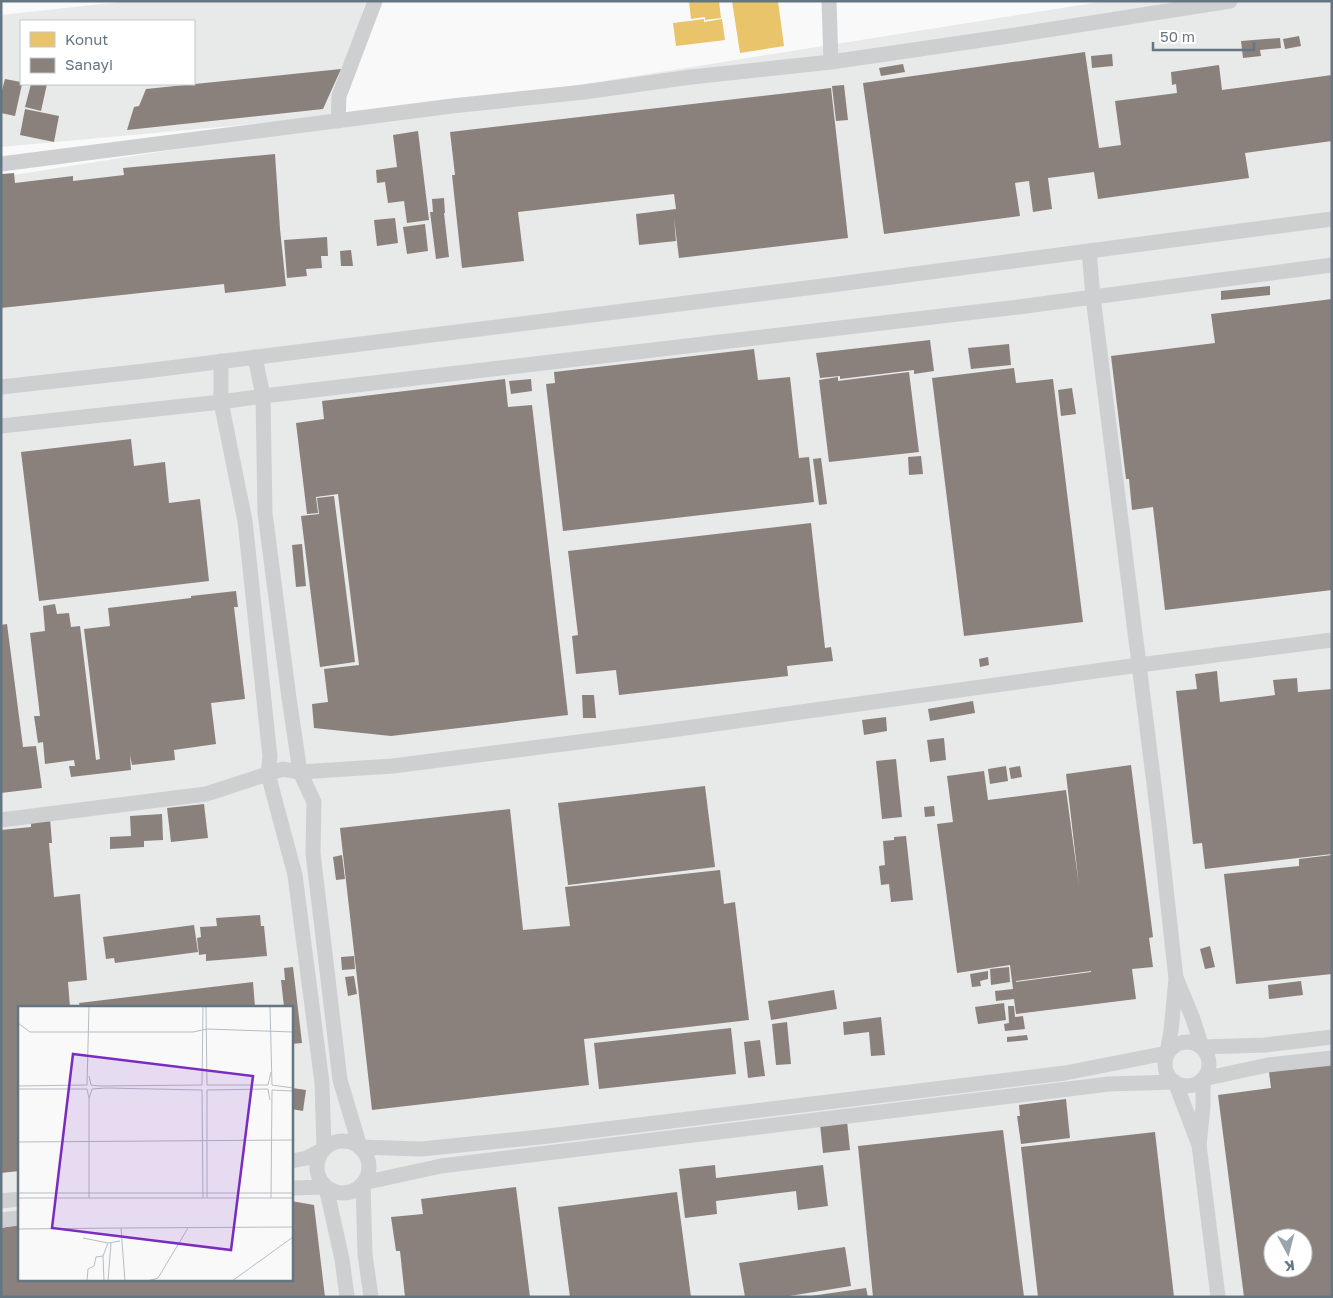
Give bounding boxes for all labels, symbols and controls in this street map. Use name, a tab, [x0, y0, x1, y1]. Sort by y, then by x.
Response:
legend	[20, 20, 195, 85]
scale bar	[1153, 20, 1254, 52]
text: 50 m	[1160, 27, 1195, 45]
text: Konut	[65, 30, 108, 48]
text: Sanayi	[65, 55, 113, 73]
inset map	[18, 1006, 292, 1280]
north arrow	[1263, 1228, 1313, 1278]
text: K	[1284, 1257, 1296, 1275]

